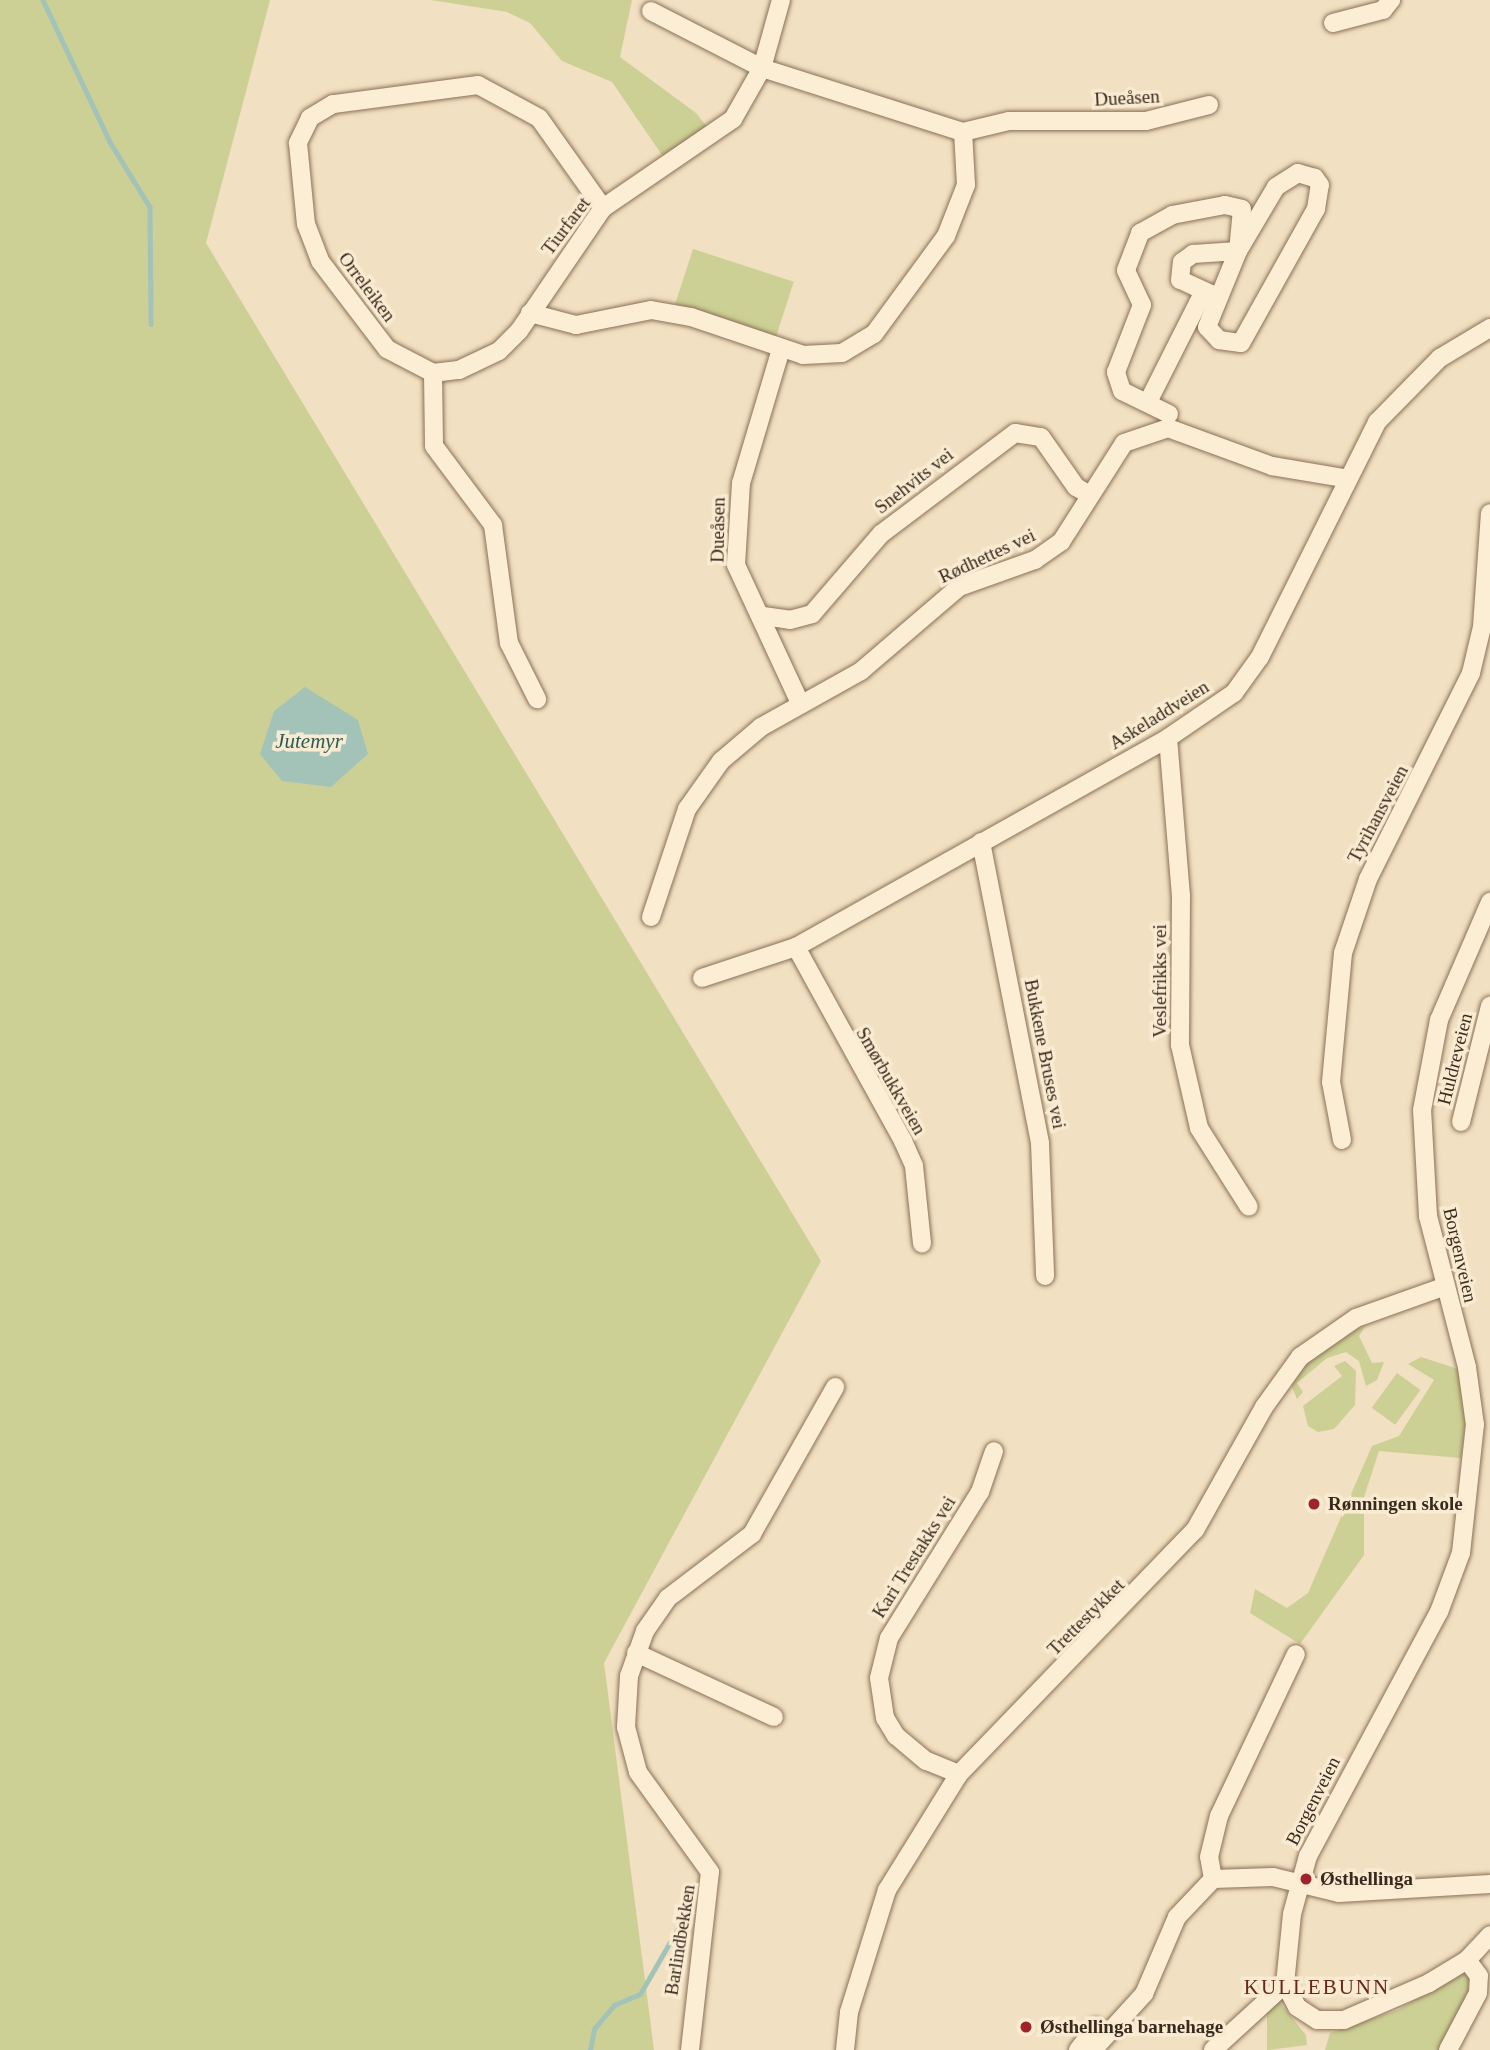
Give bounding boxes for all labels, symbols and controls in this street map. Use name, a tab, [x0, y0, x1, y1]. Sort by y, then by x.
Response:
street label: Dueåsen	[1094, 85, 1160, 111]
street label: Tiurfaret	[537, 192, 595, 260]
street label: Orreleiken	[333, 248, 401, 326]
street label: Snehvits vei	[870, 443, 958, 519]
street label: Dueåsen	[706, 497, 730, 563]
street label: Rødhettes vei	[935, 524, 1039, 588]
street label: Askeladdveien	[1105, 675, 1213, 755]
water label: Jutemyr	[275, 728, 343, 754]
street label: Tyrihansveien	[1343, 761, 1413, 867]
street label: Veslefrikks vei	[1149, 924, 1171, 1038]
street label: Bukkene Bruses vei	[1019, 977, 1071, 1131]
street label: Huldreveien	[1433, 1011, 1477, 1107]
street label: Smørbukkveien	[851, 1023, 931, 1139]
street label: Borgenveien	[1438, 1205, 1482, 1305]
street label: Kari Trestakks vei	[867, 1492, 961, 1622]
place label: Rønningen skole	[1328, 1493, 1463, 1515]
marker: Rønningen skole	[1306, 1496, 1322, 1512]
street label: Trettestykket	[1043, 1574, 1129, 1660]
street label: Borgenveien	[1281, 1753, 1345, 1849]
place label: Østhellinga	[1320, 1868, 1413, 1890]
marker: Østhellinga	[1298, 1871, 1314, 1887]
street label: Barlindbekken	[660, 1883, 700, 1997]
district label: KULLEBUNN	[1245, 1974, 1389, 2000]
place label: Østhellinga barnehage	[1040, 2016, 1223, 2038]
marker: Østhellinga barnehage	[1018, 2019, 1034, 2035]

